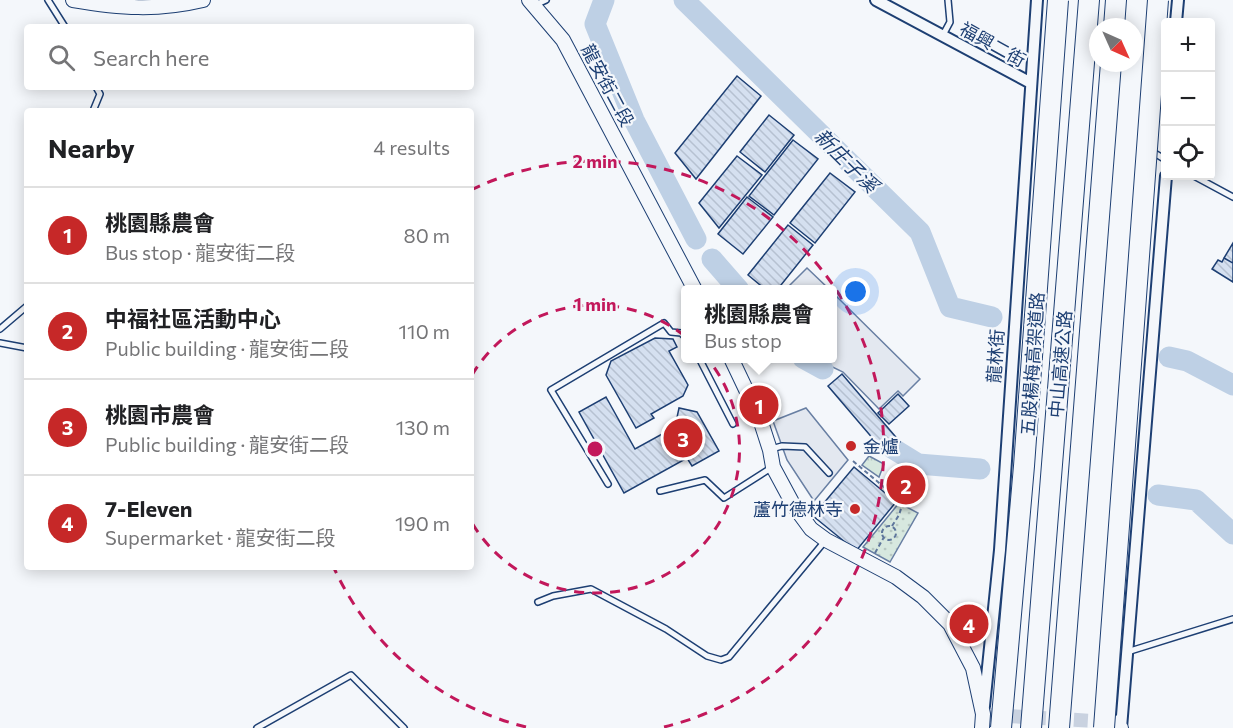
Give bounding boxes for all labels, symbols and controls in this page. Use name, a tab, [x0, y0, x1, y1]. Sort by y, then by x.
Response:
street label: 福興二街	[956, 17, 1030, 71]
north arrow	[1089, 18, 1143, 72]
map controls	[1161, 18, 1215, 180]
button: +	[1161, 18, 1215, 72]
search box	[24, 24, 474, 90]
street label: 龍安街二段	[577, 40, 639, 130]
icon: search	[45, 41, 78, 74]
text: Search here	[93, 44, 209, 71]
button: −	[1161, 72, 1215, 126]
water label: 新庄子溪	[810, 123, 886, 199]
button: locate	[1161, 126, 1215, 180]
text: Nearby	[48, 132, 135, 163]
text: 4 results	[373, 135, 450, 159]
text: 2 min	[573, 150, 617, 172]
text: 桃園縣農會	[105, 209, 215, 236]
text: 1	[63, 223, 72, 247]
text: 80 m	[404, 223, 450, 247]
text: Bus stop · 龍安街二段	[105, 240, 295, 264]
your location	[841, 277, 870, 306]
popup	[681, 285, 837, 363]
street label: 五股楊梅高架道路	[1016, 291, 1048, 437]
text: 1 min	[574, 293, 616, 315]
text: 桃園縣農會	[704, 300, 814, 327]
text: 中福社區活動中心	[105, 305, 281, 332]
street label: 中山高速公路	[1044, 309, 1076, 419]
text: 2	[62, 319, 73, 343]
text: 110 m	[399, 319, 450, 343]
text: Bus stop	[704, 328, 782, 352]
street label: 龍林街	[982, 328, 1008, 384]
text: Public building · 龍安街二段	[105, 336, 349, 360]
pin: 1	[740, 382, 778, 428]
text: 桃園市農會	[105, 401, 215, 428]
text: 3	[62, 415, 73, 439]
text: 130 m	[396, 415, 450, 439]
pin: 3	[664, 416, 702, 460]
text: Public building · 龍安街二段	[105, 432, 349, 456]
place label: 金爐	[863, 435, 899, 457]
centre of rings	[585, 439, 605, 459]
marker: 金爐	[844, 439, 858, 453]
pin: 2	[886, 462, 926, 508]
text: 7-Eleven	[105, 495, 193, 522]
place label: 蘆竹德林寺	[753, 498, 843, 520]
marker: 蘆竹德林寺	[848, 502, 862, 516]
text: 4	[61, 511, 74, 535]
text: 190 m	[395, 511, 450, 535]
text: Supermarket · 龍安街二段	[105, 525, 336, 549]
pin: 4	[950, 602, 988, 646]

